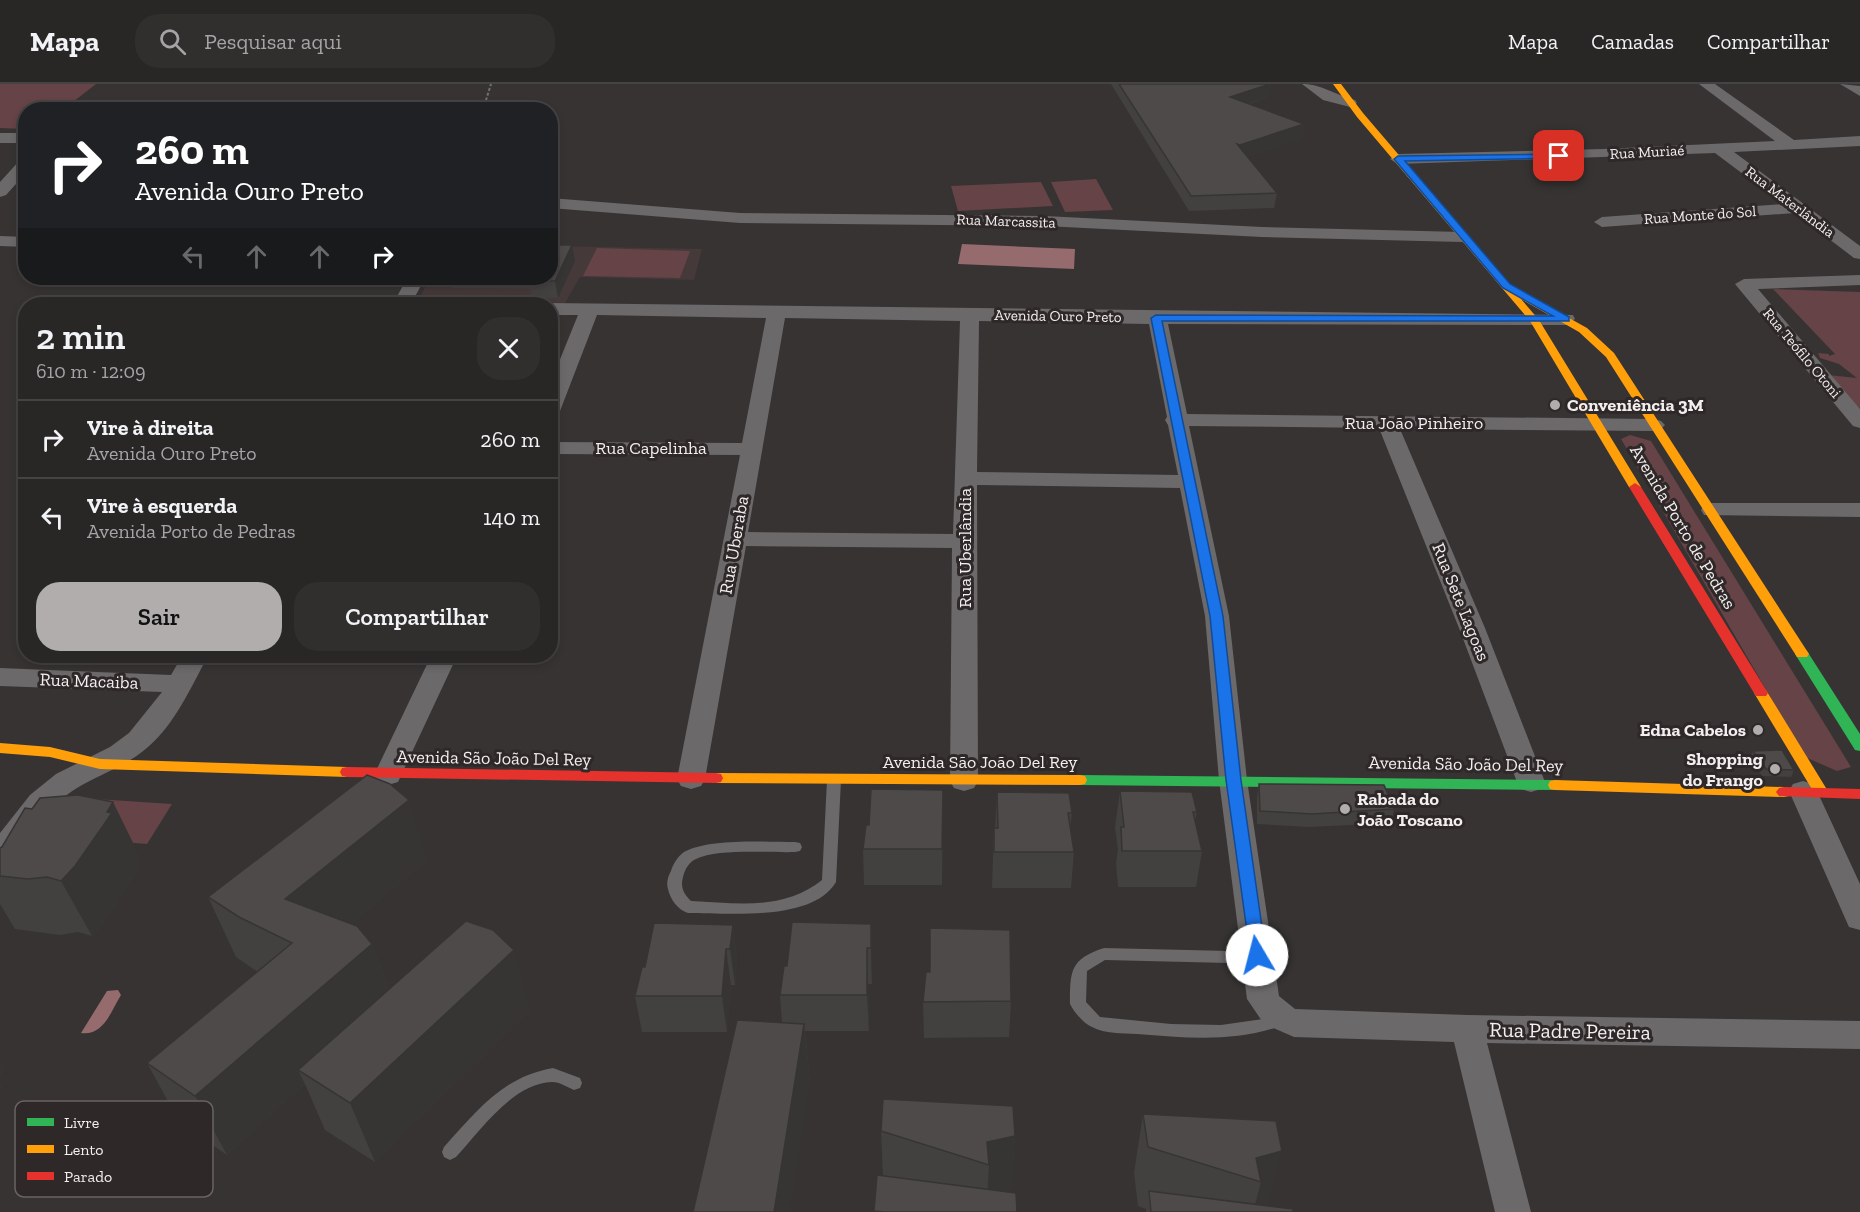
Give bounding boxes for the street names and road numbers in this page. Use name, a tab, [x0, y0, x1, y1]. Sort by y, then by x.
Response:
street label: Rua Muriaé	[1609, 141, 1685, 163]
street label: Rua Materlândia	[1742, 163, 1838, 241]
street label: Rua Monte do Sol	[1643, 202, 1757, 228]
street label: Rua Marcassita	[956, 210, 1056, 232]
street label: Rua Teófilo Otoni	[1759, 304, 1845, 402]
street label: Avenida Ouro Preto	[994, 306, 1122, 326]
street label: Rua João Pinheiro	[1345, 412, 1483, 434]
street label: Rua Capelinha	[595, 437, 707, 459]
street label: Avenida Porto de Pedras	[1625, 441, 1741, 613]
street label: Rua Uberlândia	[954, 488, 976, 608]
street label: Rua Uberaba	[715, 494, 754, 596]
street label: Rua Sete Lagoas	[1427, 540, 1495, 664]
street label: Rua Macaiba	[39, 668, 139, 694]
street label: Avenida São João Del Rey	[396, 745, 592, 771]
street label: Avenida São João Del Rey	[883, 751, 1078, 773]
street label: Avenida São João Del Rey	[1368, 751, 1564, 777]
street label: Rua Padre Pereira	[1489, 1017, 1651, 1044]

